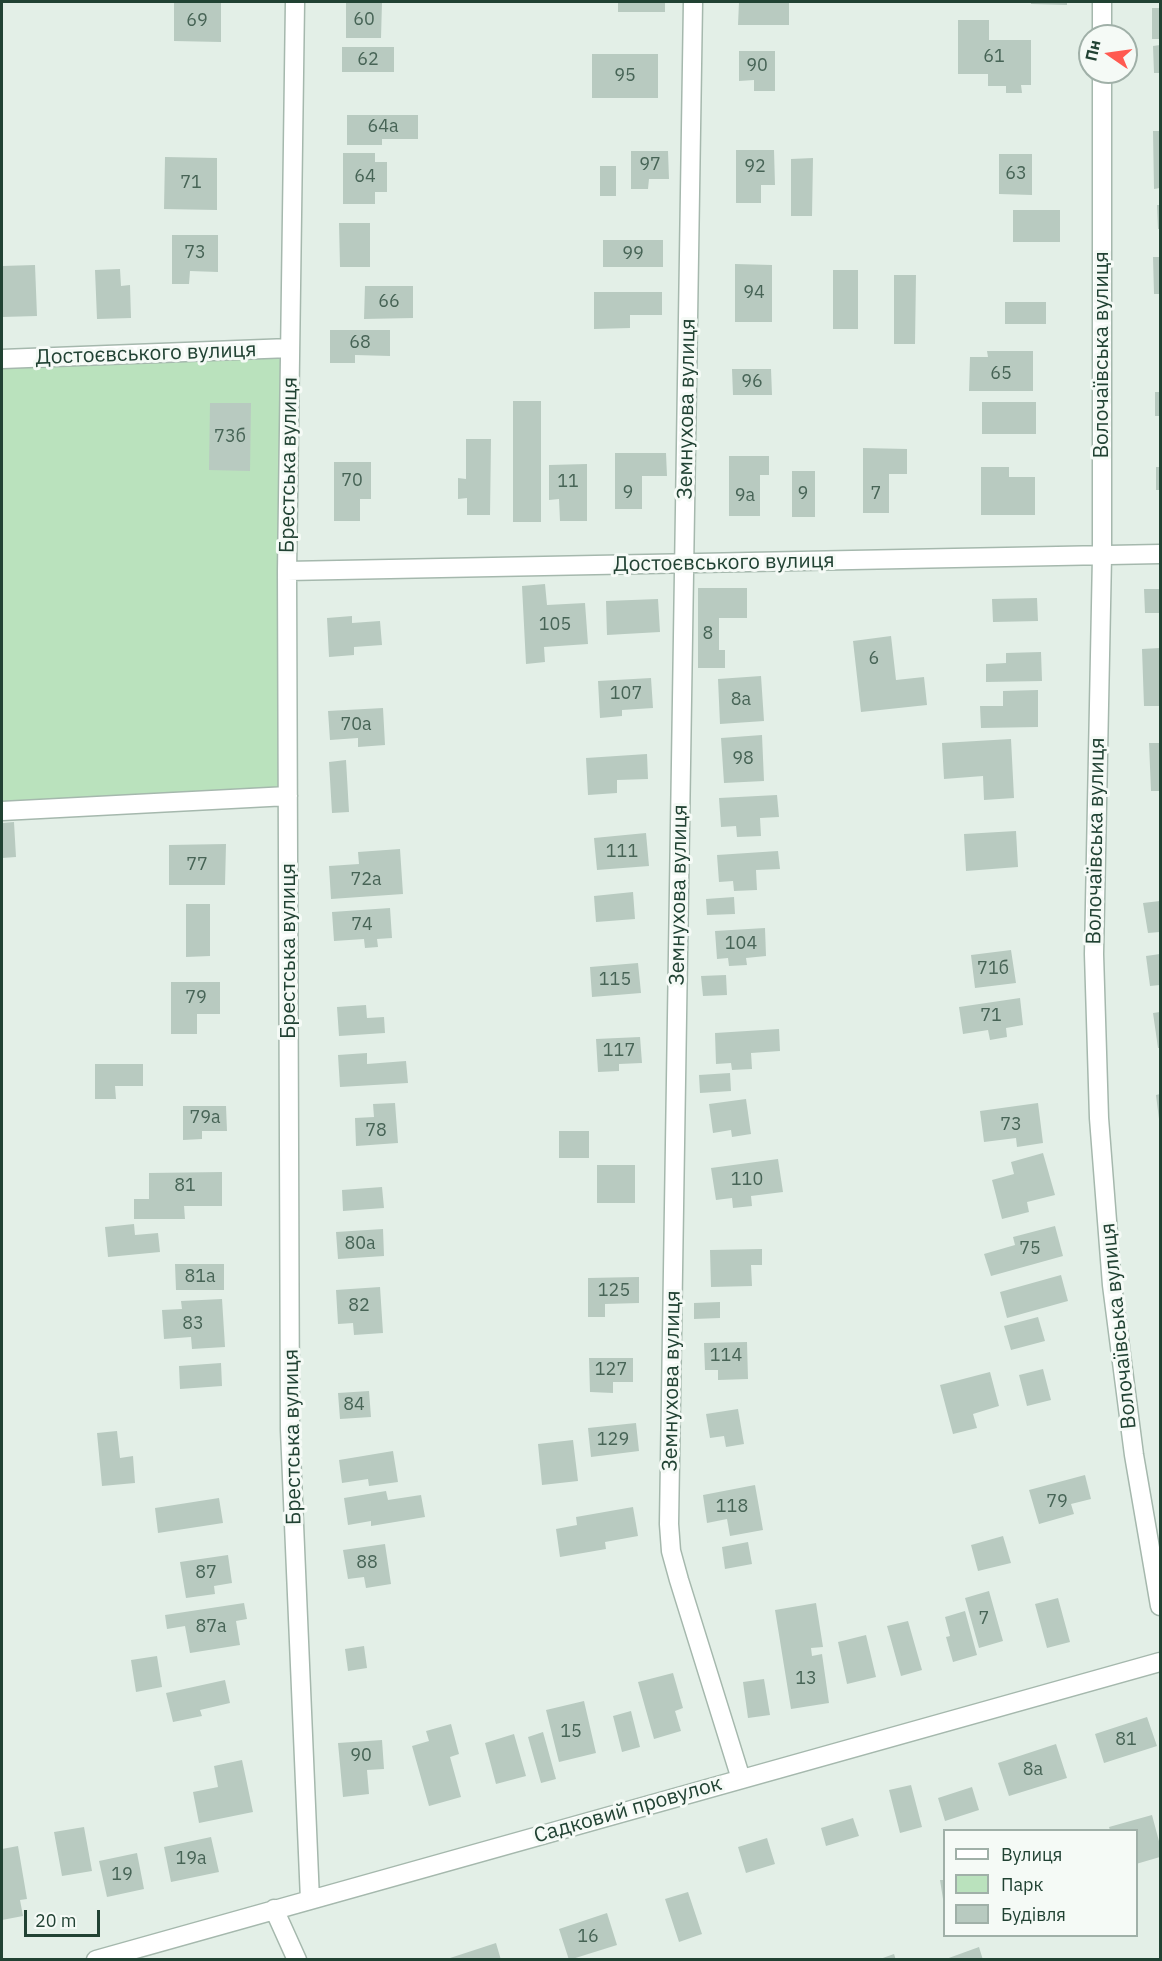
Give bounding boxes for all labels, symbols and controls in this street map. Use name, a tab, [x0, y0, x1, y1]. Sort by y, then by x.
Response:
house number: 60	[353, 9, 375, 31]
house number: 69	[186, 10, 208, 32]
north arrow	[1078, 24, 1138, 84]
text: Пн	[1080, 38, 1105, 63]
house number: 61	[983, 46, 1005, 68]
house number: 62	[357, 49, 379, 71]
house number: 90	[746, 55, 768, 77]
house number: 95	[614, 65, 636, 87]
house number: 64а	[367, 116, 399, 138]
house number: 97	[639, 154, 661, 176]
house number: 92	[744, 156, 766, 178]
house number: 63	[1005, 163, 1027, 185]
house number: 64	[354, 166, 376, 188]
house number: 71	[180, 172, 202, 194]
house number: 73	[184, 242, 206, 264]
house number: 99	[622, 243, 644, 265]
street label: Волочаївська вулиця	[1089, 251, 1115, 459]
house number: 94	[743, 282, 765, 304]
house number: 66	[378, 291, 400, 313]
street label: Земнухова вулиця	[673, 318, 701, 500]
house number: 68	[349, 332, 371, 354]
street label: Достоєвського вулиця	[35, 338, 257, 370]
house number: 65	[990, 363, 1012, 385]
house number: 96	[741, 371, 763, 393]
street label: Брестська вулиця	[275, 377, 303, 553]
house number: 73б	[214, 426, 246, 448]
house number: 70	[341, 470, 363, 492]
house number: 11	[557, 471, 579, 493]
house number: 9	[623, 482, 633, 504]
house number: 9	[798, 483, 808, 505]
house number: 7	[871, 483, 881, 505]
house number: 9а	[735, 485, 755, 507]
street label: Достоєвського вулиця	[613, 548, 835, 578]
house number: 105	[539, 614, 571, 636]
house number: 8	[703, 623, 713, 645]
house number: 6	[869, 648, 879, 670]
house number: 107	[610, 683, 642, 705]
house number: 8а	[731, 689, 751, 711]
house number: 70а	[340, 714, 372, 736]
street label: Волочаївська вулиця	[1082, 737, 1110, 945]
house number: 98	[732, 748, 754, 770]
street label: Земнухова вулиця	[665, 804, 693, 986]
house number: 111	[606, 841, 638, 863]
house number: 77	[186, 854, 208, 876]
street label: Брестська вулиця	[276, 863, 302, 1039]
house number: 72а	[350, 869, 382, 891]
house number: 74	[351, 914, 373, 936]
house number: 104	[725, 933, 757, 955]
house number: 71б	[977, 958, 1009, 980]
house number: 115	[599, 969, 631, 991]
house number: 79	[185, 987, 207, 1009]
house number: 71	[980, 1005, 1002, 1027]
house number: 117	[603, 1040, 635, 1062]
house number: 79а	[189, 1107, 221, 1129]
house number: 73	[1000, 1114, 1022, 1136]
house number: 78	[365, 1120, 387, 1142]
house number: 110	[731, 1169, 763, 1191]
house number: 81	[174, 1175, 196, 1197]
street label: Волочаївська вулиця	[1096, 1222, 1142, 1430]
house number: 80а	[344, 1233, 376, 1255]
house number: 75	[1019, 1238, 1041, 1260]
house number: 81а	[184, 1266, 216, 1288]
house number: 125	[598, 1280, 630, 1302]
street label: Земнухова вулиця	[658, 1290, 686, 1472]
house number: 82	[348, 1295, 370, 1317]
house number: 83	[182, 1313, 204, 1335]
house number: 114	[710, 1345, 742, 1367]
street label: Брестська вулиця	[279, 1349, 307, 1525]
house number: 127	[595, 1359, 627, 1381]
house number: 84	[343, 1394, 365, 1416]
house number: 129	[597, 1429, 629, 1451]
house number: 79	[1046, 1491, 1068, 1513]
house number: 118	[716, 1496, 748, 1518]
house number: 88	[356, 1552, 378, 1574]
house number: 87	[195, 1562, 217, 1584]
house number: 7	[979, 1608, 989, 1630]
house number: 87а	[195, 1616, 227, 1638]
house number: 13	[795, 1668, 817, 1690]
house number: 15	[560, 1721, 582, 1743]
house number: 81	[1115, 1729, 1137, 1751]
house number: 90	[350, 1745, 372, 1767]
house number: 8а	[1023, 1759, 1043, 1781]
street label: Садковий провулок	[531, 1771, 725, 1849]
legend	[943, 1829, 1138, 1937]
text: Вулиця	[1001, 1843, 1062, 1866]
house number: 19а	[175, 1848, 207, 1870]
house number: 19	[111, 1864, 133, 1886]
text: Парк	[1001, 1873, 1043, 1896]
scale bar	[27, 1898, 104, 1936]
text: Будівля	[1001, 1903, 1066, 1926]
text: 20 m	[35, 1909, 77, 1932]
house number: 16	[577, 1926, 599, 1948]

